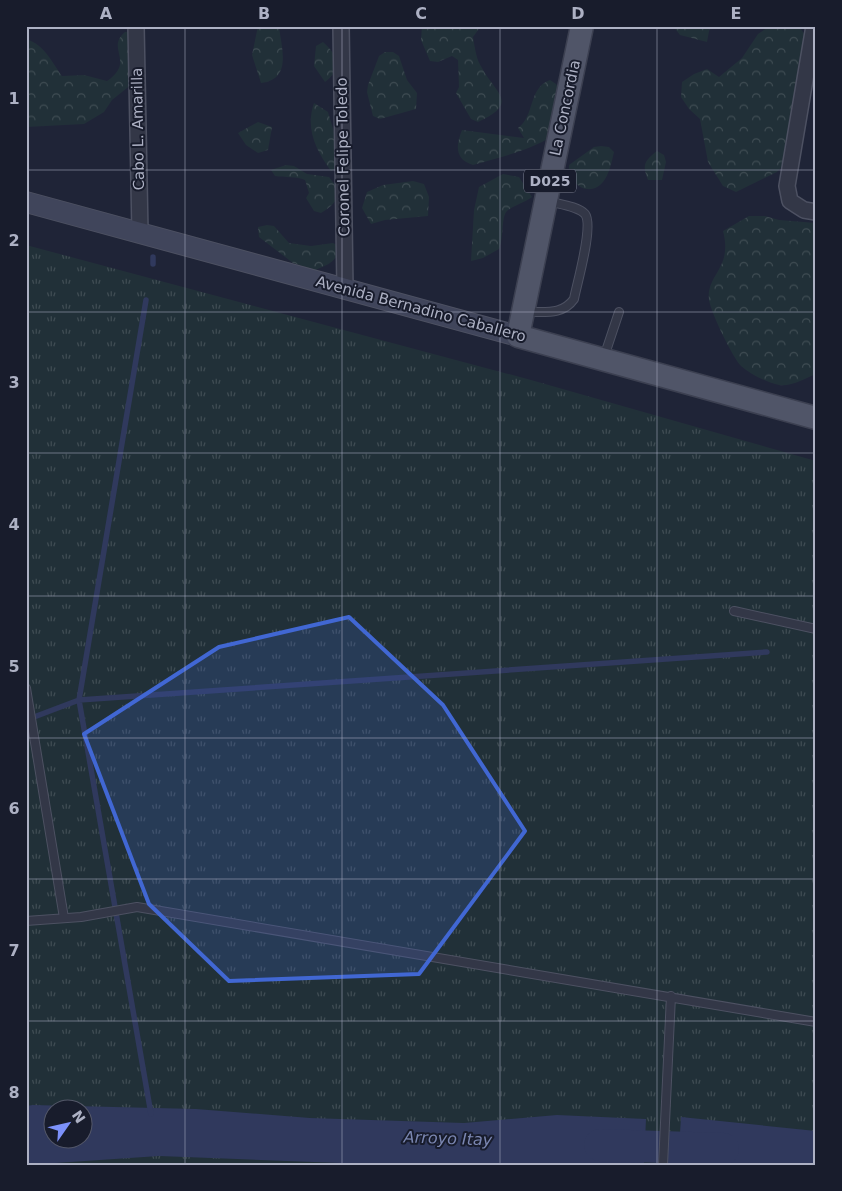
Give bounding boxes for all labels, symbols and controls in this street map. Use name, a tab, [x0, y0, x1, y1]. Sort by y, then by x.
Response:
text: A	[100, 4, 113, 23]
text: B	[258, 4, 270, 23]
text: C	[415, 4, 427, 23]
text: D	[571, 4, 585, 23]
text: E	[731, 4, 741, 23]
street label: La Concordia	[546, 58, 584, 158]
street label: Cabo L. Amarilla	[128, 67, 148, 191]
street label: Coronel Felipe Toledo	[333, 77, 353, 237]
text: 1	[8, 89, 20, 108]
road number: D025	[524, 170, 576, 192]
text: 2	[8, 231, 20, 250]
street label: Avenida Bernadino Caballero	[314, 272, 528, 346]
text: 3	[8, 373, 20, 392]
text: 4	[8, 515, 20, 534]
text: 5	[8, 657, 20, 676]
text: 6	[8, 799, 20, 818]
text: 7	[8, 941, 20, 960]
text: 8	[8, 1083, 20, 1102]
north arrow	[42, 1098, 92, 1148]
text: N	[69, 1107, 89, 1126]
water label: Arroyo Itay	[402, 1127, 493, 1150]

